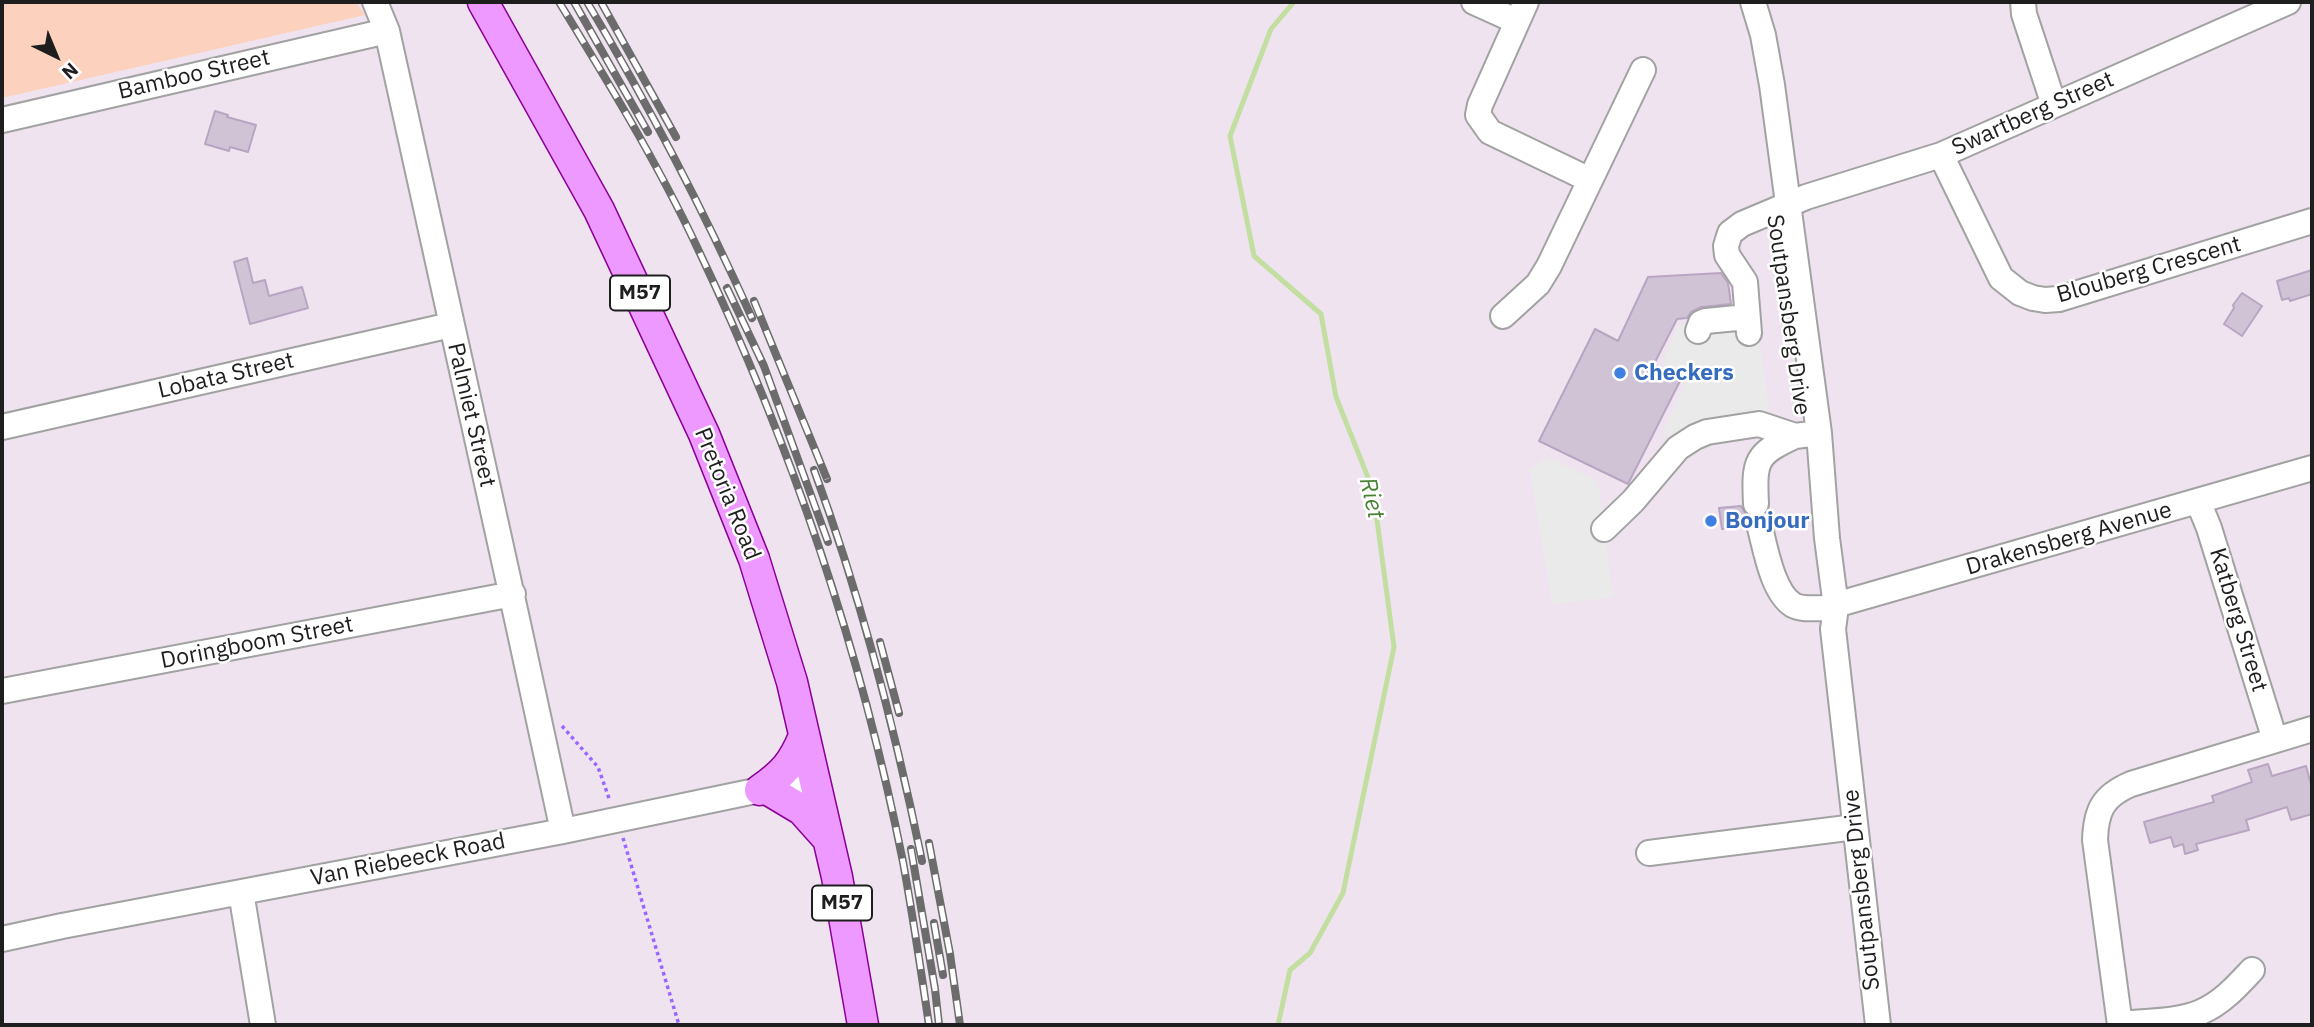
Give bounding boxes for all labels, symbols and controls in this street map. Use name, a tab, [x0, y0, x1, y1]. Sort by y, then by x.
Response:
north arrow	[21, 21, 91, 91]
street label: Bamboo Street	[115, 44, 273, 106]
text: N	[57, 58, 84, 85]
street label: Swartberg Street	[1948, 66, 2118, 162]
street label: Soutpansberg Drive	[1760, 213, 1816, 417]
street label: Blouberg Crescent	[2054, 231, 2244, 309]
road number: M57	[610, 276, 670, 310]
street label: Palmiet Street	[441, 340, 501, 490]
street label: Lobata Street	[155, 347, 297, 405]
place label: Checkers	[1634, 359, 1734, 387]
marker: Checkers	[1612, 365, 1628, 381]
street label: Pretoria Road	[688, 424, 766, 564]
water label: Riet	[1352, 475, 1390, 521]
street label: Drakensberg Avenue	[1963, 496, 2175, 582]
place label: Bonjour	[1725, 507, 1810, 535]
marker: Bonjour	[1703, 513, 1719, 529]
street label: Katberg Street	[2203, 545, 2273, 695]
street label: Doringboom Street	[158, 611, 356, 675]
street label: Soutpansberg Drive	[1838, 788, 1886, 992]
street label: Van Riebeeck Road	[308, 828, 508, 892]
road number: M57	[812, 886, 872, 920]

